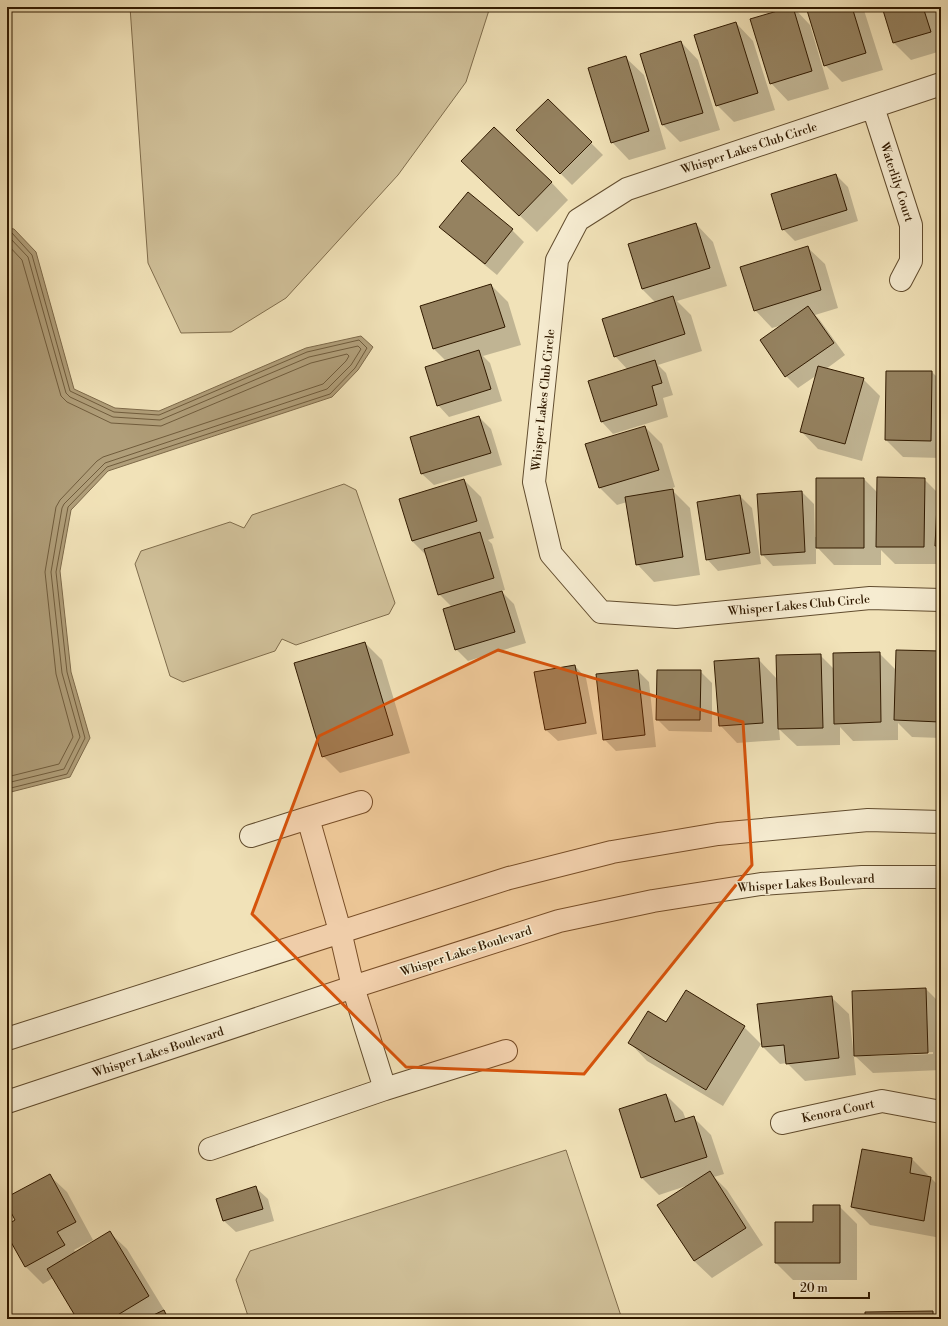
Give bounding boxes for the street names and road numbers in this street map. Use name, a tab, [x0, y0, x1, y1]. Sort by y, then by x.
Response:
street label: Whisper Lakes Club Circle	[678, 119, 819, 178]
street label: Waterlily Court	[876, 140, 917, 224]
street label: Whisper Lakes Club Circle	[528, 328, 558, 473]
street label: Whisper Lakes Club Circle	[726, 592, 871, 619]
street label: Whisper Lakes Boulevard	[736, 871, 875, 896]
street label: Whisper Lakes Boulevard	[398, 923, 534, 980]
street label: Whisper Lakes Boulevard	[90, 1024, 226, 1081]
street label: Kenora Court	[800, 1096, 877, 1127]

